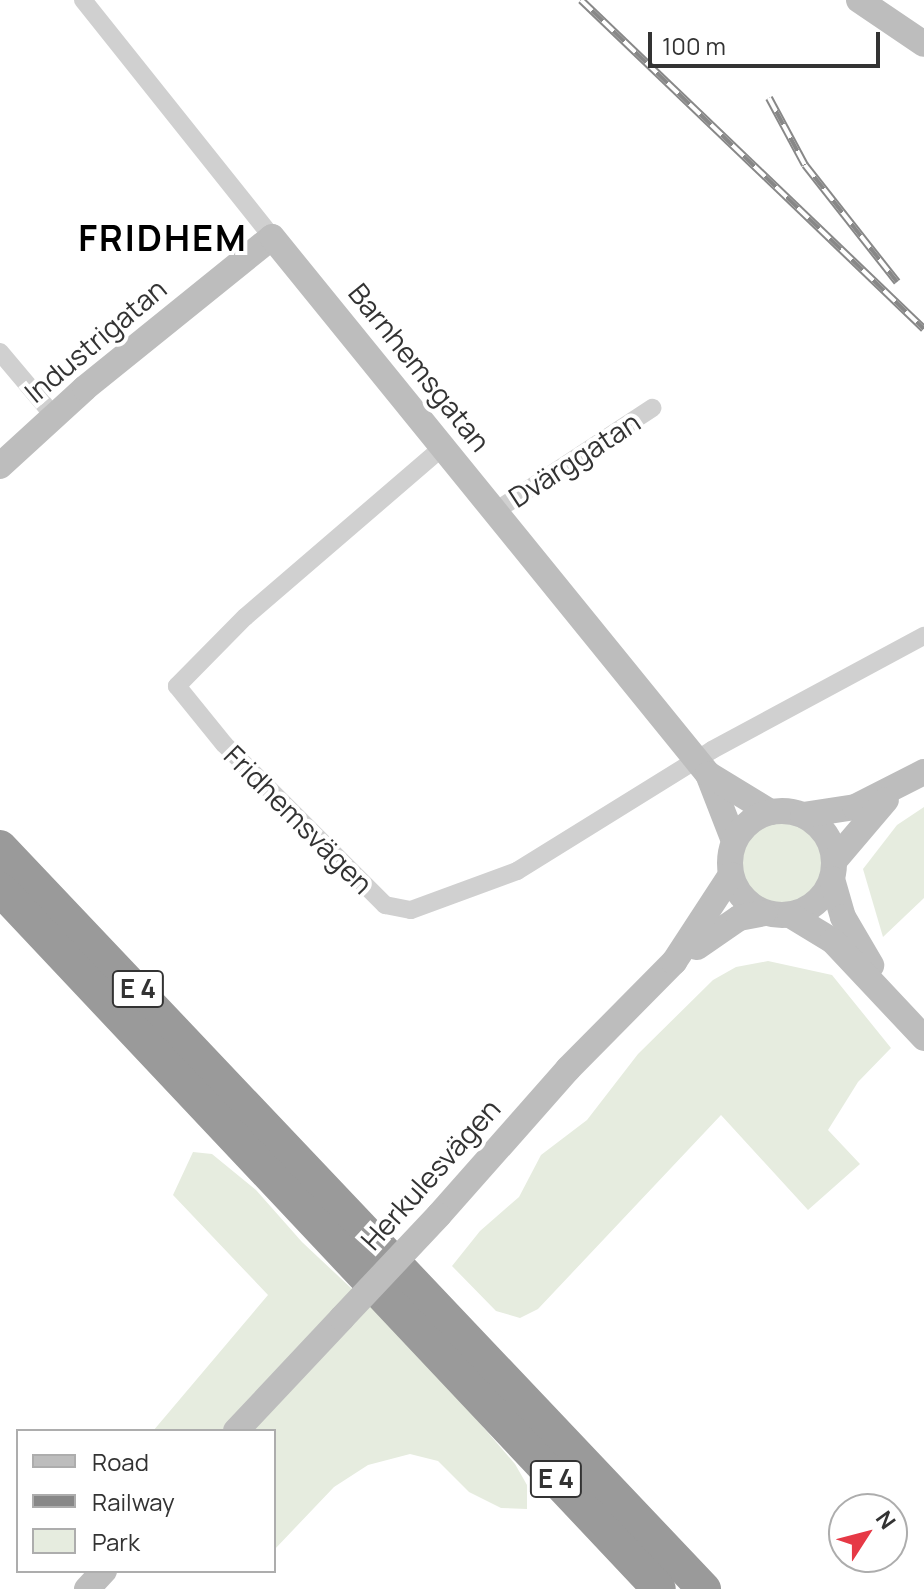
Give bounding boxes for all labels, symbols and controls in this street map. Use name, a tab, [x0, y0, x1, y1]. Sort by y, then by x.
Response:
scale bar	[652, 16, 884, 66]
text: 100 m	[662, 29, 726, 62]
district label: FRIDHEM	[78, 216, 248, 260]
street label: Industrigatan	[17, 271, 173, 409]
street label: Barnhemsgatan	[342, 276, 498, 458]
street label: Dvärggatan	[502, 404, 646, 514]
street label: Fridhemsvägen	[218, 738, 380, 900]
road number: E 4	[110, 967, 166, 1011]
street label: Herkulesvägen	[354, 1092, 506, 1256]
legend	[16, 1429, 276, 1573]
text: Road	[92, 1445, 149, 1478]
road number: E 4	[528, 1457, 584, 1501]
text: Railway	[92, 1485, 175, 1518]
north arrow	[828, 1493, 908, 1573]
text: N	[869, 1505, 903, 1535]
text: Park	[92, 1525, 140, 1558]

